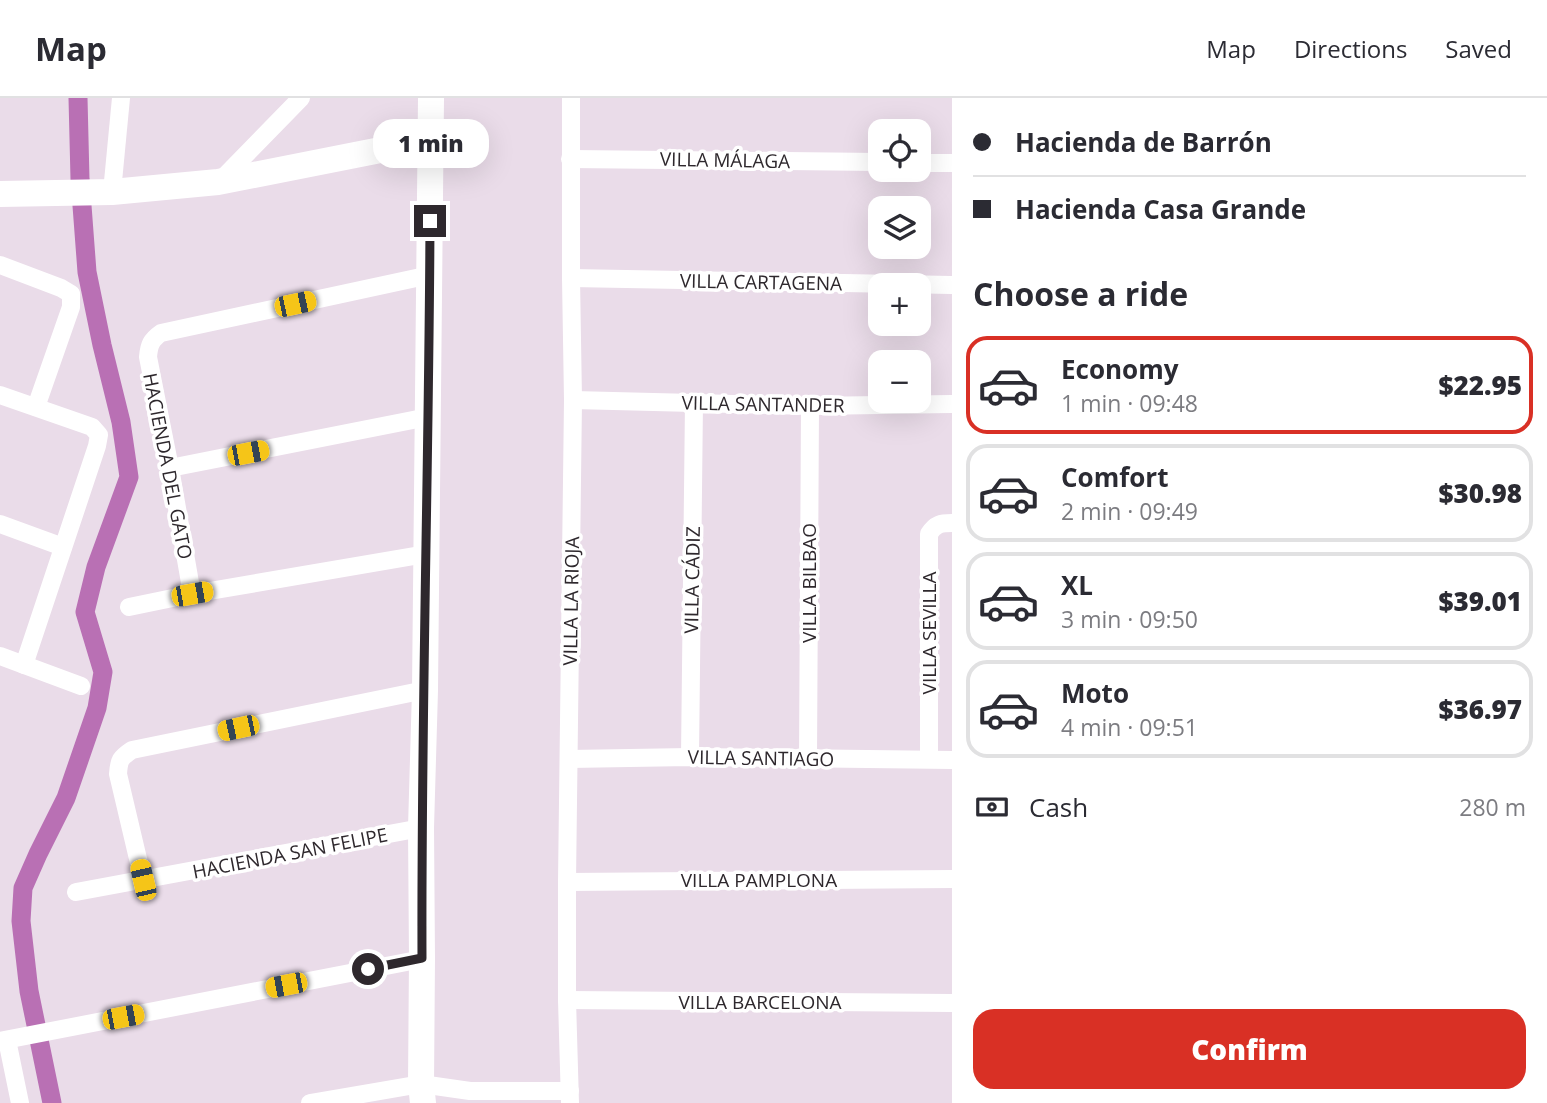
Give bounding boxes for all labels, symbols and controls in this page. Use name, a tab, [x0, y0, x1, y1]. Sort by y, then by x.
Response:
text: Map	[35, 26, 107, 71]
text: Map	[1206, 32, 1256, 65]
text: Directions	[1294, 32, 1407, 65]
text: Saved	[1445, 32, 1512, 65]
map controls	[868, 119, 931, 413]
button: locate	[868, 119, 931, 182]
callout: 1 min	[372, 120, 488, 169]
text: Hacienda de Barrón	[1015, 124, 1272, 160]
text: 1 min	[398, 127, 464, 159]
street label: VILLA MÁLAGA	[660, 146, 790, 174]
text: Hacienda Casa Grande	[1015, 191, 1306, 227]
button: layers	[868, 196, 931, 259]
route end	[414, 205, 446, 237]
street label: VILLA CARTAGENA	[680, 268, 842, 296]
text: Choose a ride	[973, 272, 1188, 315]
button: +	[868, 273, 931, 336]
car	[273, 289, 318, 319]
button: −	[868, 350, 931, 413]
text: Economy	[1061, 351, 1179, 387]
icon: car	[977, 354, 1040, 417]
text: $22.95	[1439, 367, 1522, 403]
street label: HACIENDA DEL GATO	[137, 371, 199, 561]
text: 1 min · 09:48	[1061, 387, 1198, 419]
street label: VILLA SANTANDER	[681, 390, 845, 418]
car	[226, 439, 271, 467]
text: Comfort	[1061, 459, 1168, 495]
icon: car	[977, 462, 1040, 525]
text: $30.98	[1439, 475, 1522, 511]
text: 2 min · 09:49	[1061, 495, 1198, 527]
street label: VILLA BILBAO	[796, 523, 822, 643]
street label: VILLA CÁDIZ	[678, 526, 706, 634]
street label: VILLA LA RIOJA	[557, 536, 585, 666]
text: XL	[1061, 567, 1093, 603]
icon: car	[977, 570, 1040, 633]
street label: VILLA SEVILLA	[916, 572, 942, 694]
car	[170, 580, 215, 608]
text: $39.01	[1439, 583, 1522, 619]
text: 3 min · 09:50	[1061, 603, 1198, 635]
text: Moto	[1061, 675, 1129, 711]
icon: car	[977, 678, 1040, 741]
text: $36.97	[1439, 691, 1522, 727]
text: 4 min · 09:51	[1061, 711, 1198, 743]
car	[216, 713, 261, 743]
street label: VILLA SANTIAGO	[688, 744, 834, 772]
icon: cash	[973, 788, 1011, 826]
text: Cash	[1029, 789, 1088, 825]
text: 280 m	[1459, 791, 1526, 823]
street label: HACIENDA SAN FELIPE	[190, 821, 390, 885]
car	[129, 857, 158, 903]
street label: VILLA PAMPLONA	[681, 867, 837, 893]
route start	[352, 953, 384, 985]
car	[264, 971, 309, 999]
street label: VILLA BARCELONA	[679, 989, 841, 1015]
car	[101, 1003, 146, 1031]
button: Confirm	[973, 1009, 1526, 1089]

